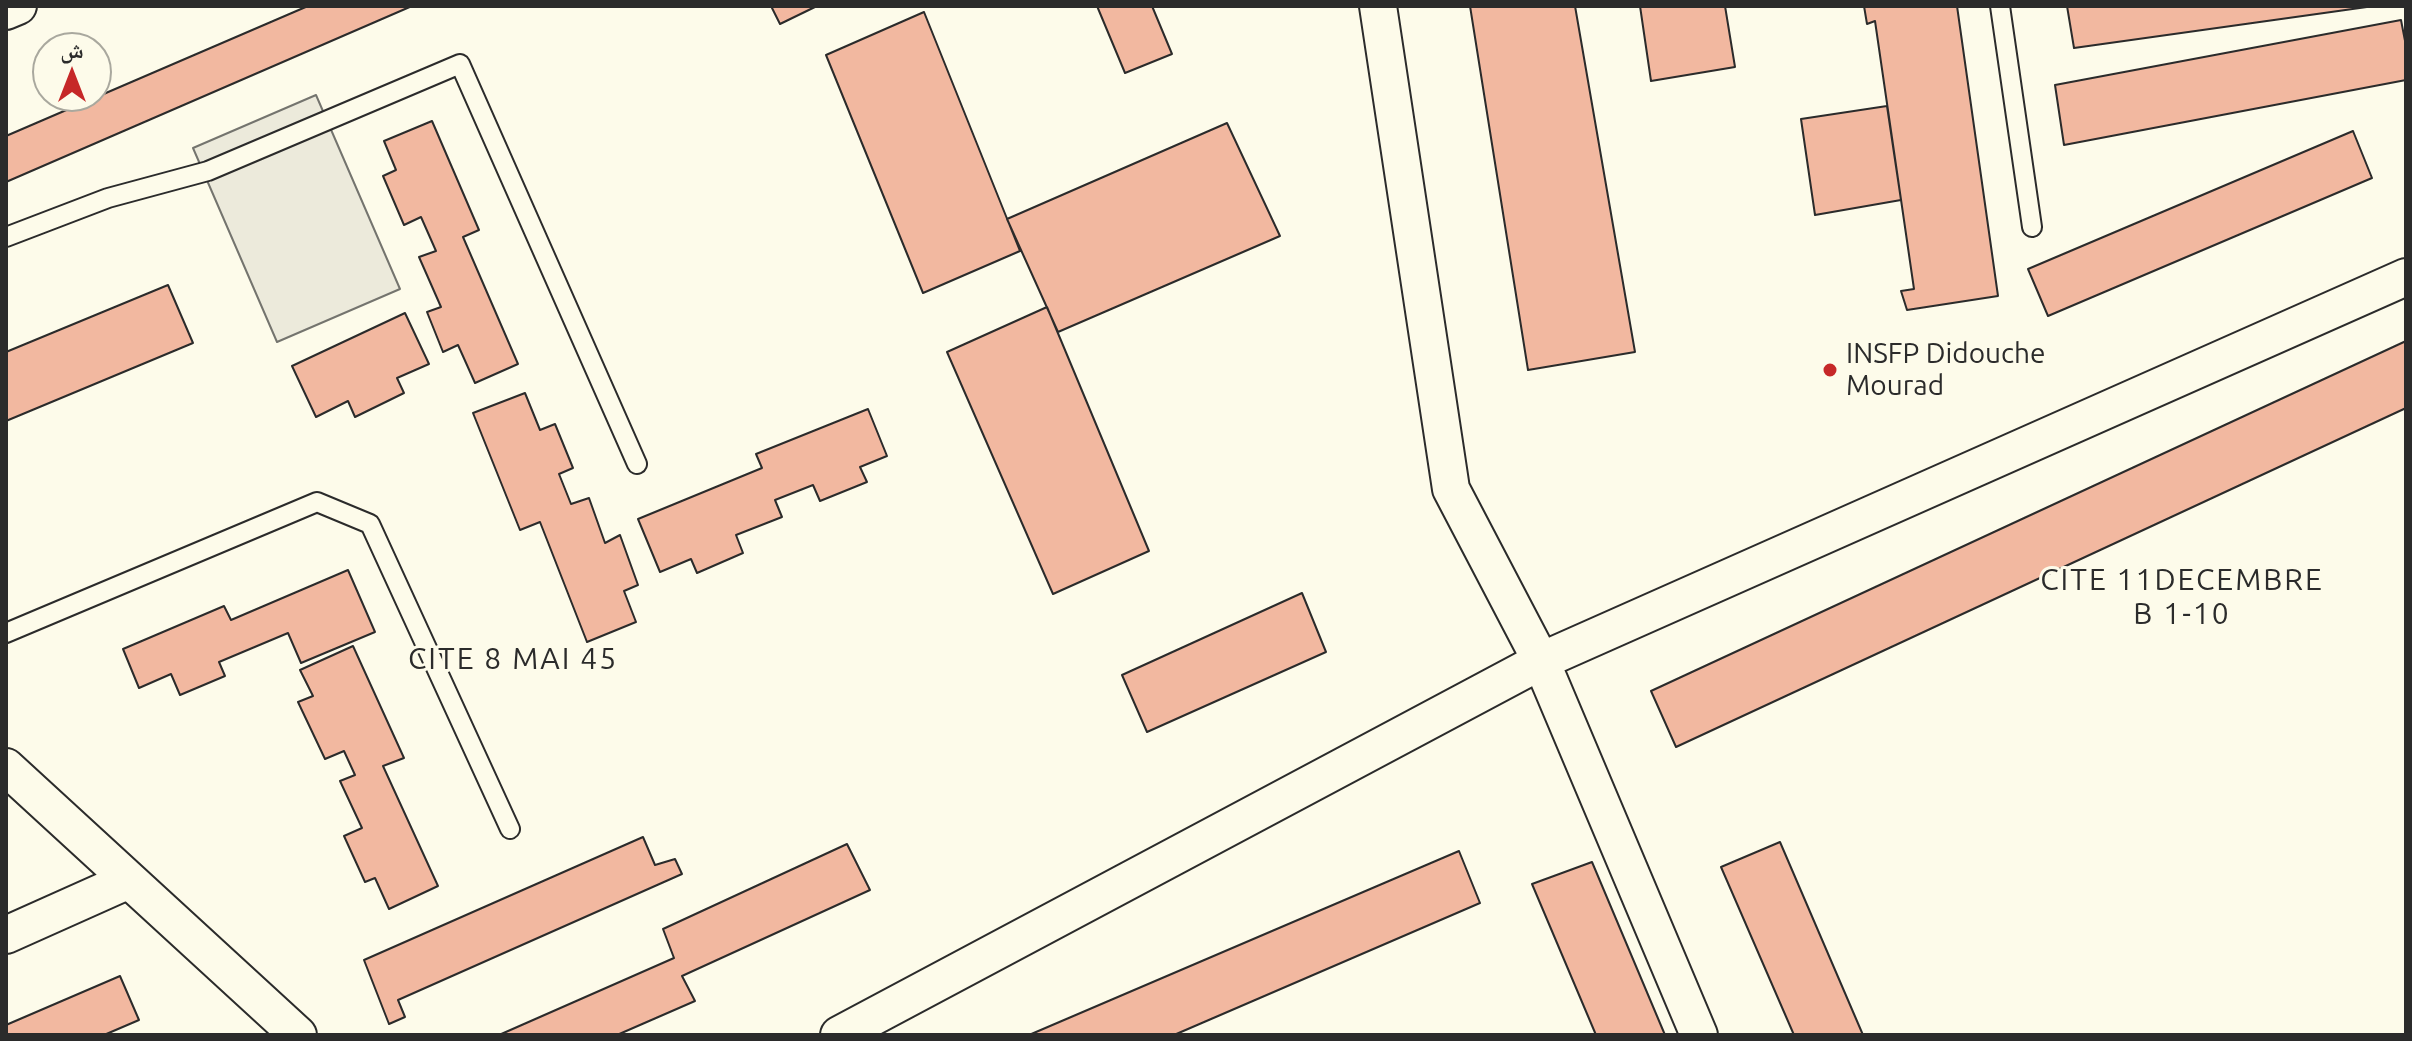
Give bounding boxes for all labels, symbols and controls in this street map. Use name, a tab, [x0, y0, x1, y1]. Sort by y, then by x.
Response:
north arrow	[32, 32, 112, 112]
text: ش	[60, 37, 84, 62]
place label: INSFP Didouche Mourad	[1846, 337, 2045, 403]
marker: INSFP Didouche Mourad	[1821, 361, 1839, 379]
district label: CITE 11DECEMBRE B 1-10	[2040, 562, 2324, 632]
district label: CITE 8 MAI 45	[408, 641, 618, 677]

